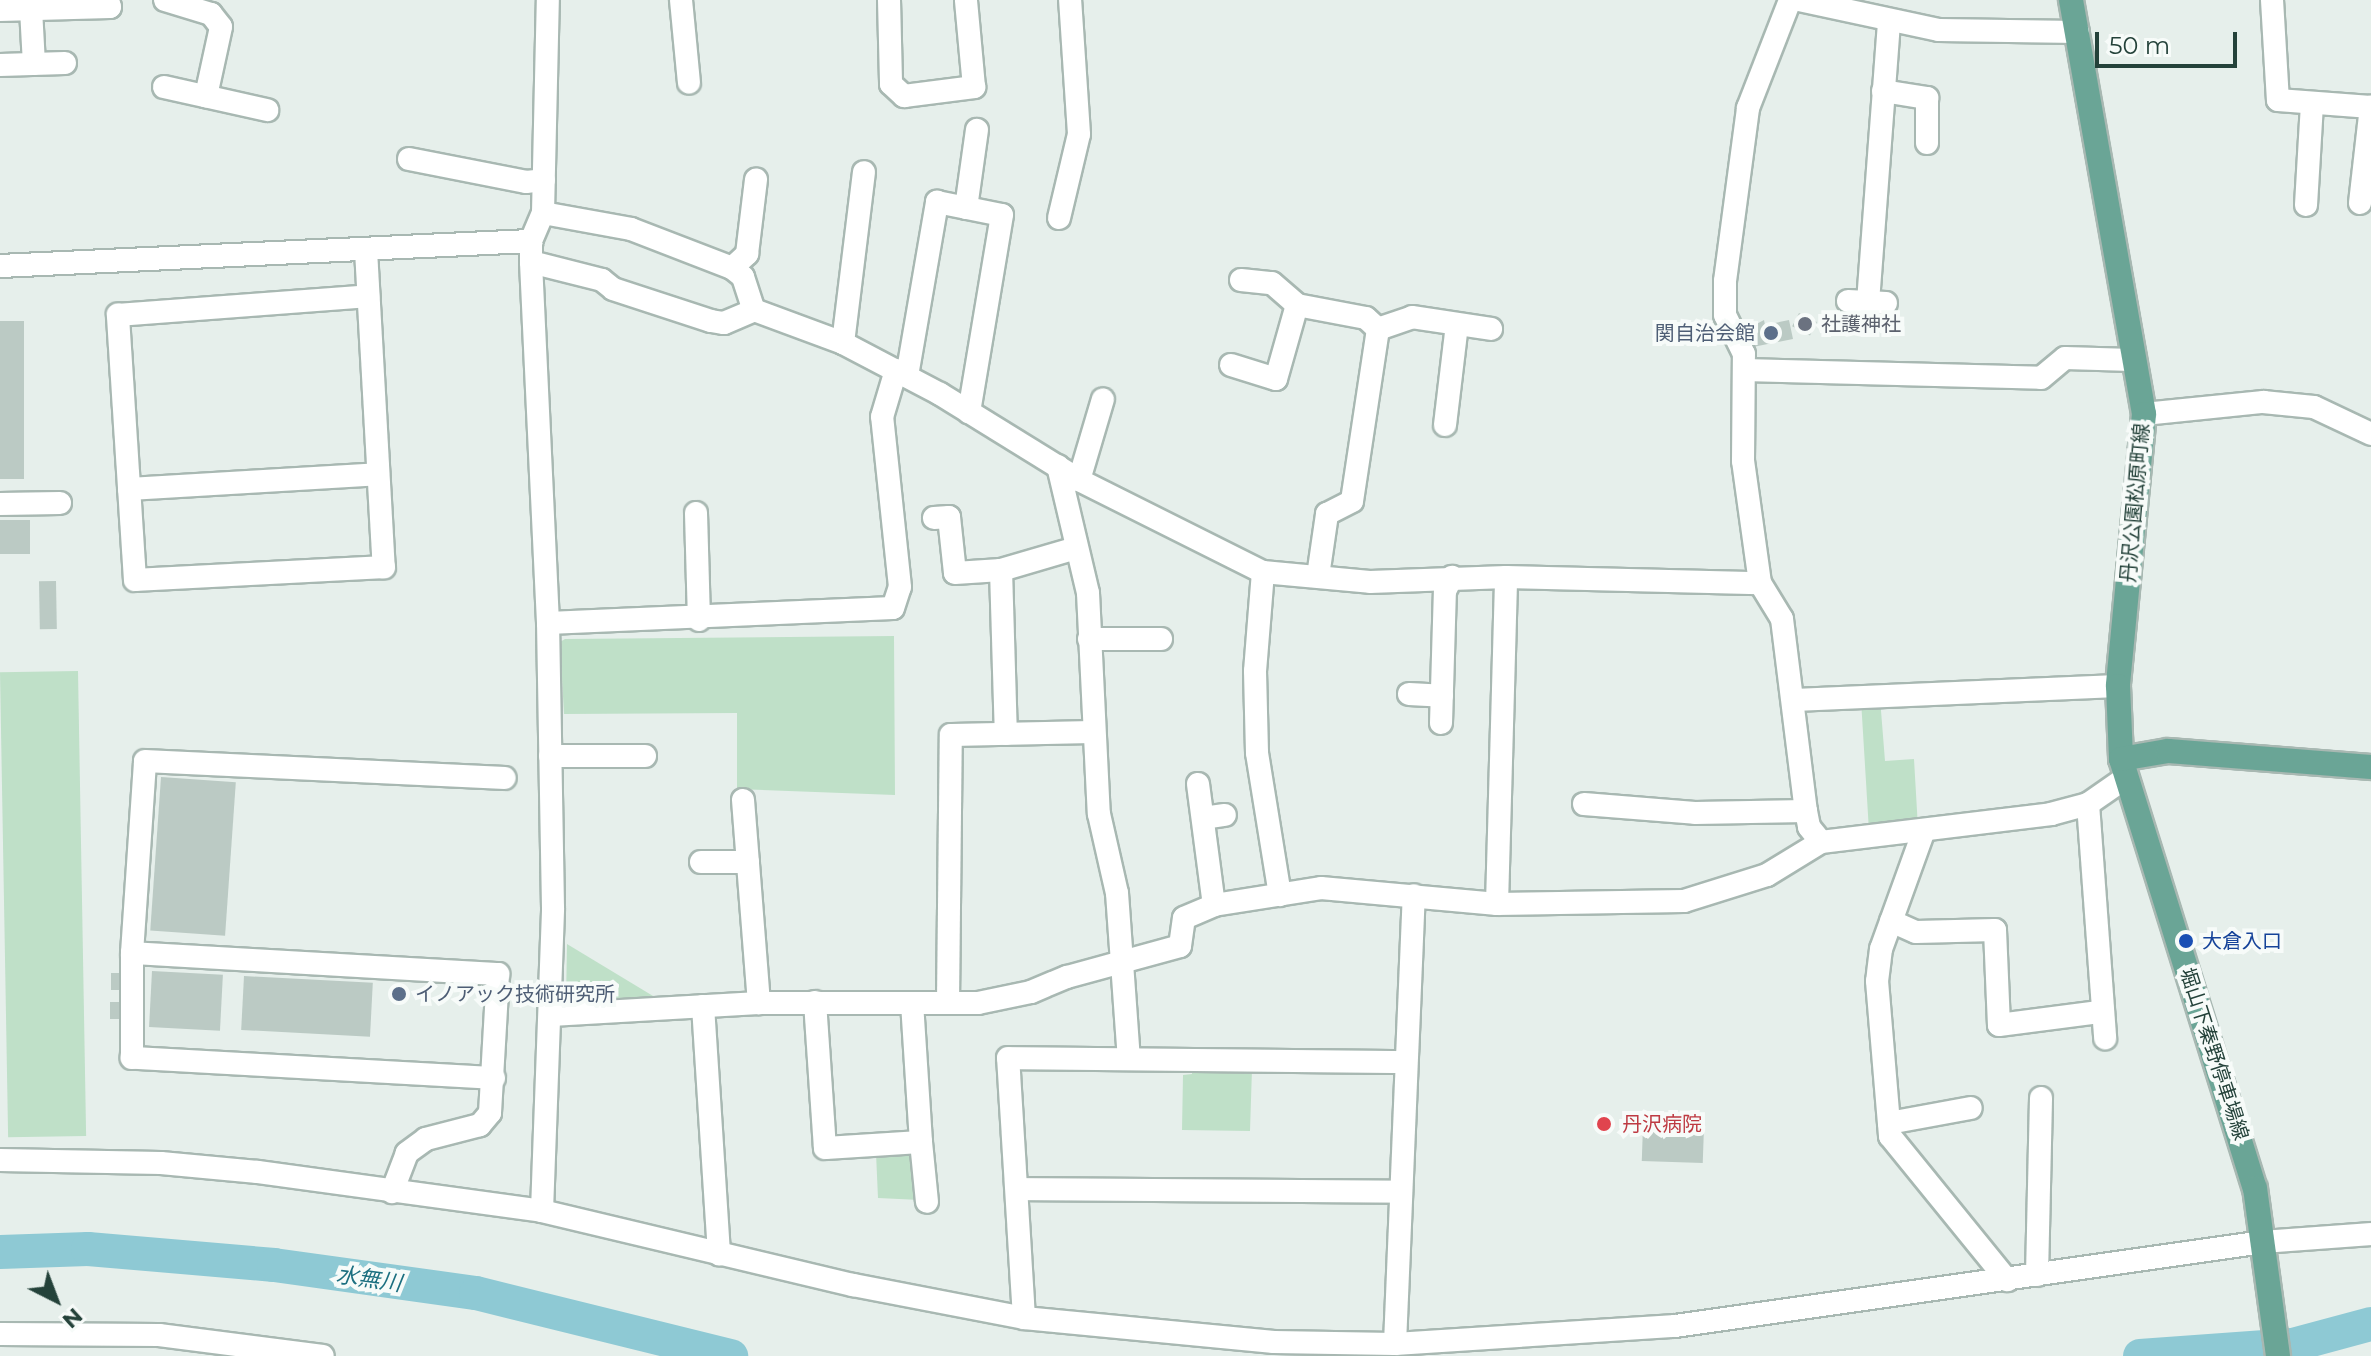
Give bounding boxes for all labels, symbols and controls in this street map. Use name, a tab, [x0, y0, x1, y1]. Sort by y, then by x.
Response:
scale bar	[2099, 16, 2241, 66]
text: 50 m	[2109, 31, 2170, 60]
place label: 社護神社	[1821, 312, 1901, 336]
marker: 社護神社	[1796, 315, 1814, 333]
place label: 関自治会館	[1655, 321, 1755, 345]
marker: 関自治会館	[1762, 324, 1780, 342]
street label: 丹沢公園松原町線	[2116, 422, 2154, 584]
place label: 大倉入口	[2202, 929, 2282, 953]
marker: 大倉入口	[2177, 932, 2195, 950]
street label: 堀山下秦野停車場線	[2175, 965, 2253, 1143]
place label: イノアック技術研究所	[415, 982, 615, 1006]
marker: イノアック技術研究所	[390, 985, 408, 1003]
place label: 丹沢病院	[1622, 1112, 1702, 1136]
marker: 丹沢病院	[1593, 1113, 1615, 1135]
north arrow	[16, 1260, 96, 1340]
water label: 水無川	[334, 1261, 404, 1297]
text: N	[57, 1302, 88, 1334]

